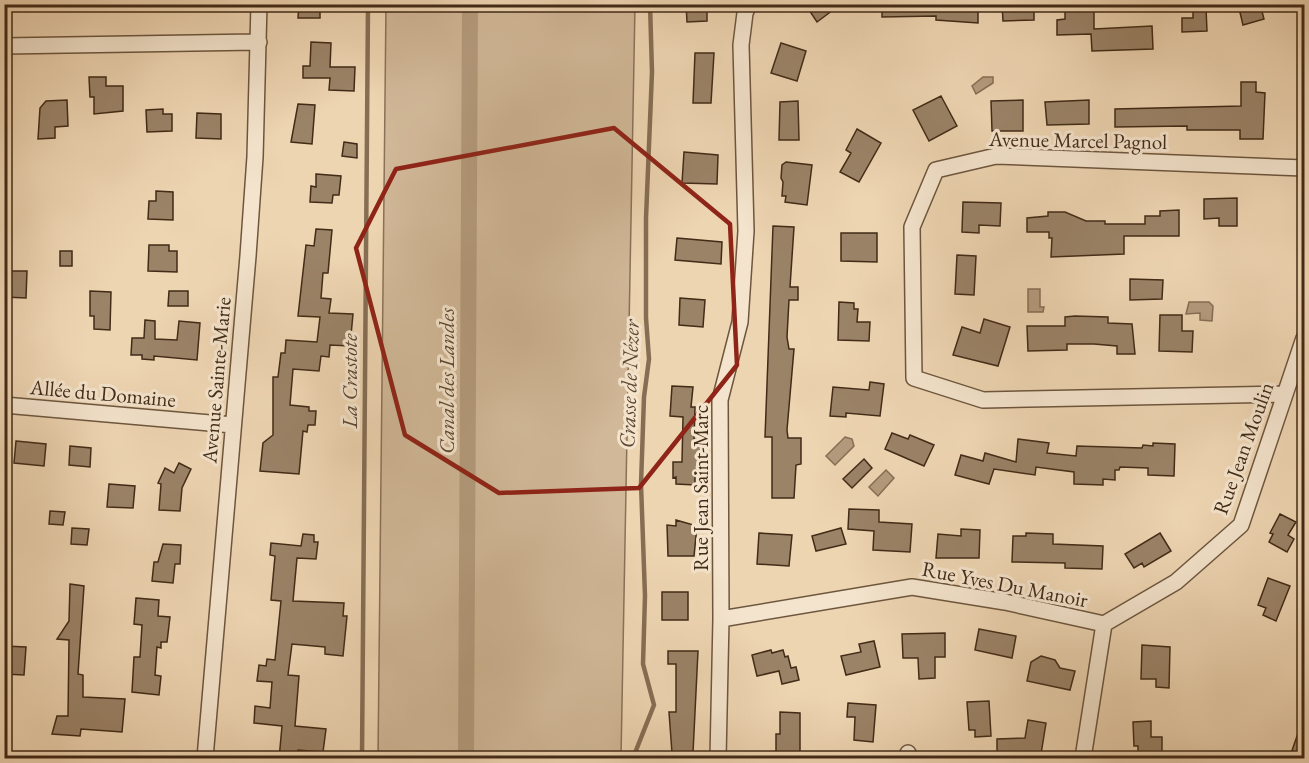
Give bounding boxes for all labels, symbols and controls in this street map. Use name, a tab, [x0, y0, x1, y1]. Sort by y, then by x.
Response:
street label: Avenue Marcel Pagnol	[988, 125, 1167, 155]
street label: Avenue Sainte-Marie	[195, 296, 237, 465]
water label: Canal des Landes	[432, 307, 461, 454]
water label: Crasse de Nézer	[612, 318, 646, 449]
water label: La Crastote	[335, 333, 364, 429]
street label: Allée du Domaine	[28, 373, 177, 413]
street label: Rue Jean Moulin	[1207, 378, 1279, 518]
street label: Rue Jean Saint-Marc	[687, 405, 714, 571]
street label: Rue Yves Du Manoir	[920, 555, 1090, 613]

